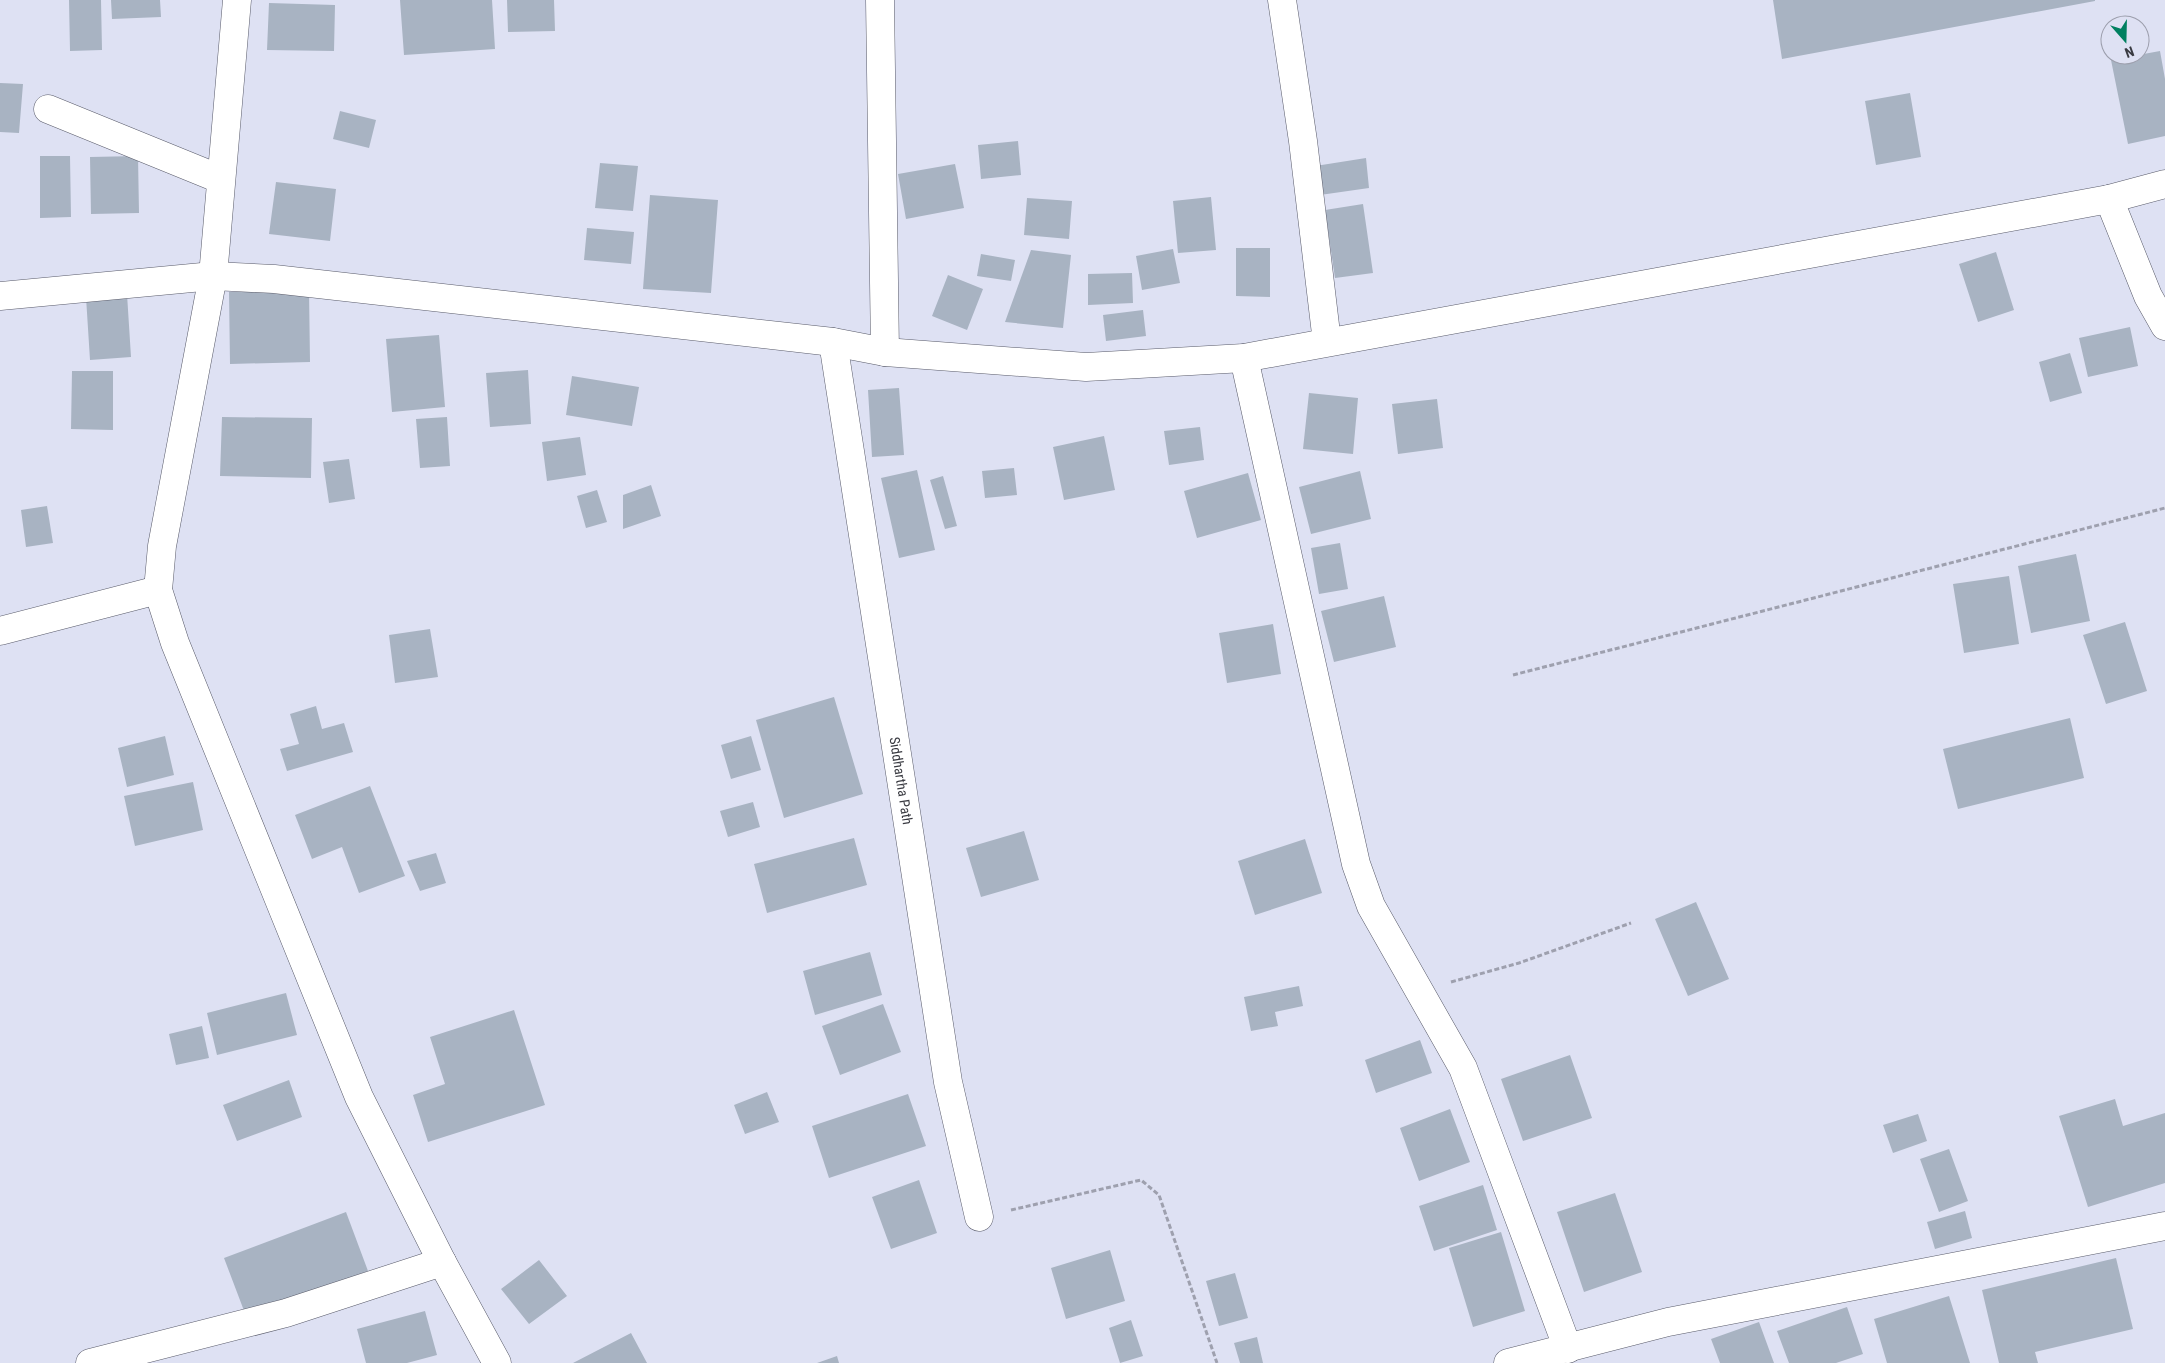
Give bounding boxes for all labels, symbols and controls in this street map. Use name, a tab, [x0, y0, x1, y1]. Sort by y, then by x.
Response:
north arrow	[2100, 15, 2150, 65]
text: N	[2123, 43, 2136, 61]
street label: Siddhartha Path	[886, 736, 916, 826]

